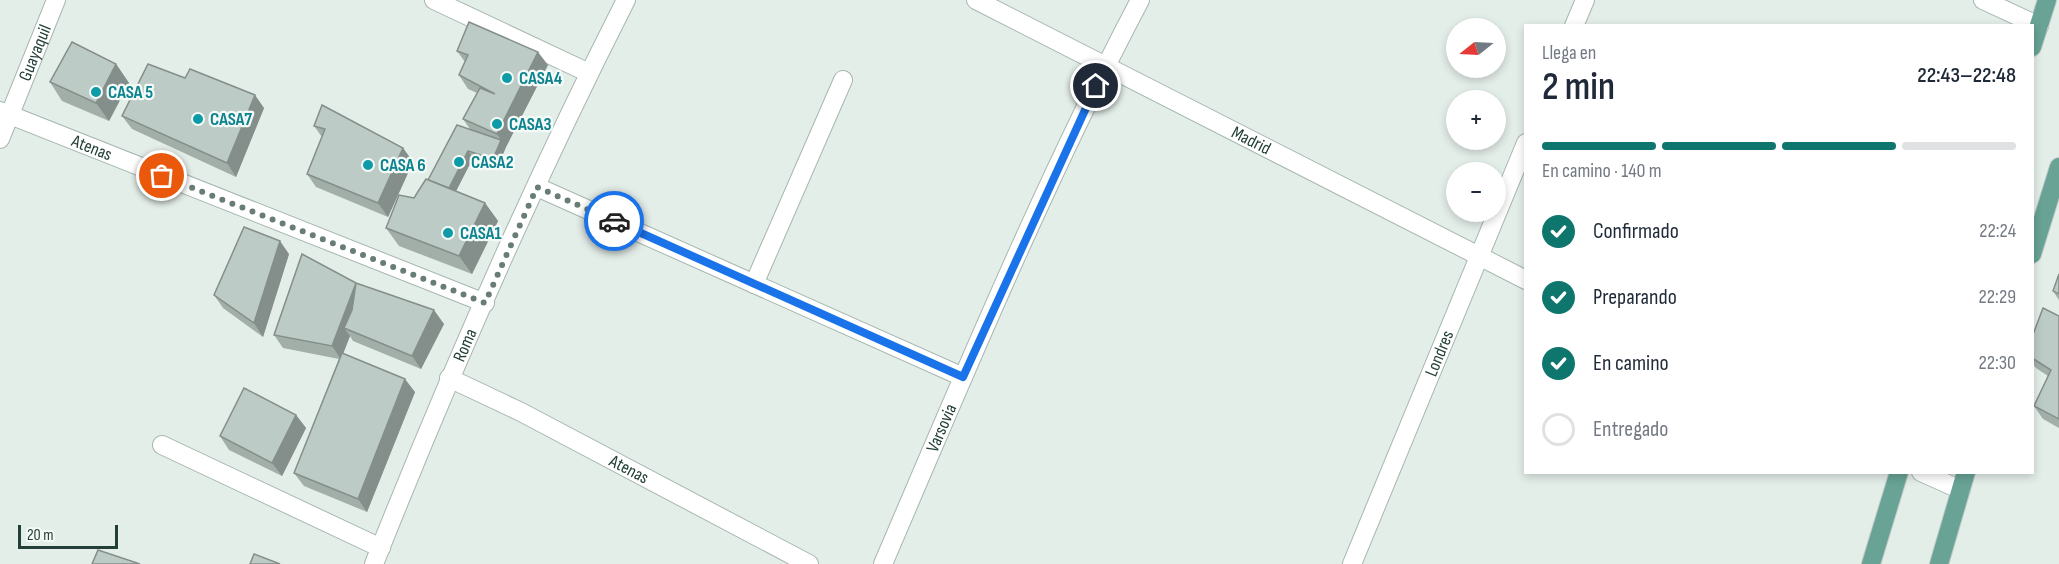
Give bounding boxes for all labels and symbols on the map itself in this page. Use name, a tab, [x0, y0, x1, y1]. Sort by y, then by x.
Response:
north arrow	[1446, 18, 1506, 78]
street label: Guayaquil	[14, 22, 55, 84]
pin	[1070, 60, 1121, 111]
place label: CASA4	[519, 68, 563, 89]
marker: CASA4	[500, 71, 514, 85]
place label: CASA 5	[108, 82, 153, 103]
marker: CASA 5	[89, 85, 103, 99]
place label: CASA7	[210, 109, 252, 130]
marker: CASA7	[191, 112, 205, 126]
place label: CASA3	[509, 114, 552, 135]
marker: CASA3	[490, 117, 504, 131]
street label: Madrid	[1228, 121, 1274, 159]
street label: Atenas	[68, 130, 115, 165]
pin	[136, 150, 187, 201]
place label: CASA2	[471, 152, 514, 173]
place label: CASA 6	[380, 155, 426, 176]
marker: CASA2	[452, 155, 466, 169]
marker: CASA 6	[361, 158, 375, 172]
courier	[584, 191, 644, 251]
place label: CASA1	[460, 223, 501, 244]
marker: CASA1	[441, 226, 455, 240]
street label: Roma	[448, 325, 481, 365]
street label: Londres	[1420, 327, 1458, 379]
street label: Varsovia	[922, 401, 961, 455]
street label: Atenas	[605, 450, 652, 488]
scale bar	[18, 522, 118, 550]

